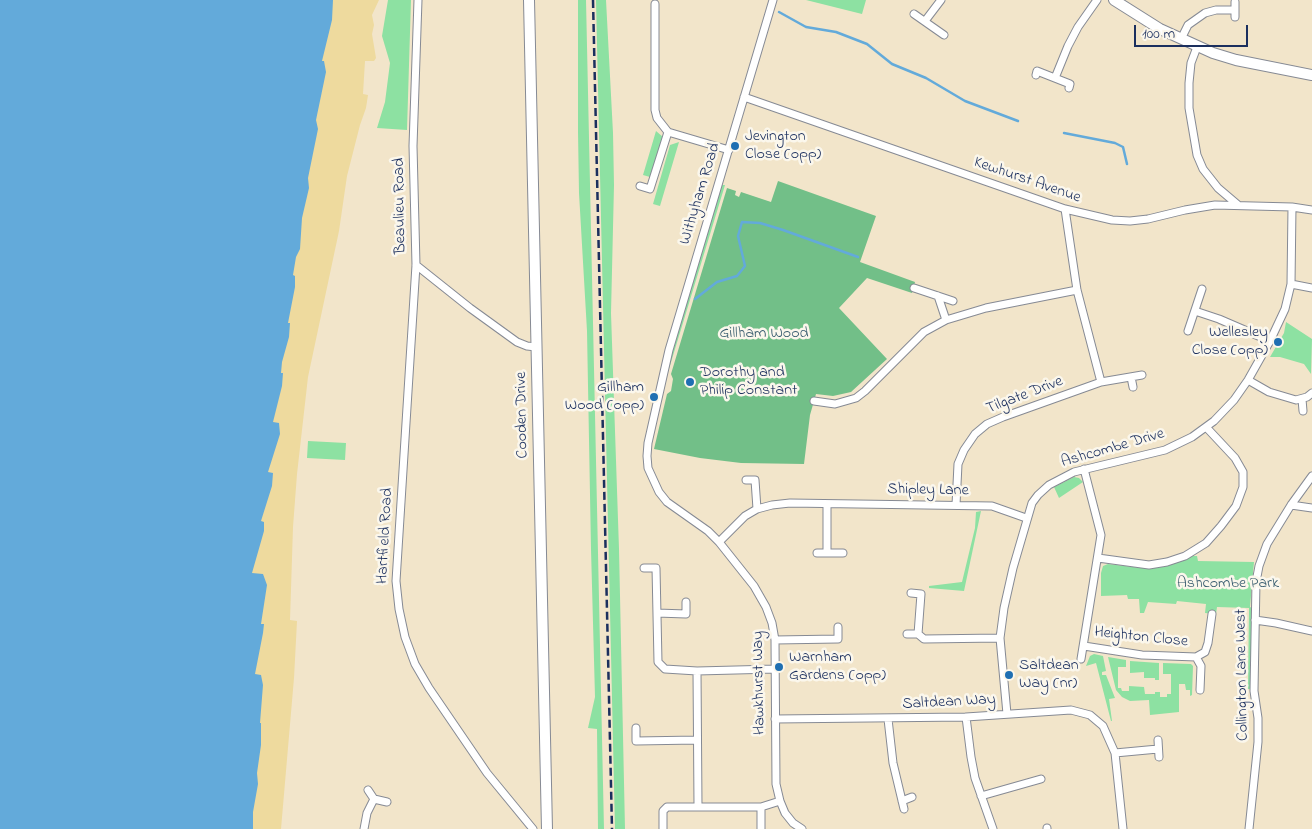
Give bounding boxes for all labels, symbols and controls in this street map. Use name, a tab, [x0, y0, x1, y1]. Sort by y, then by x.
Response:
scale bar	[1137, 15, 1251, 47]
text: 100 m	[1142, 23, 1175, 45]
place label: Jevington Close (opp)	[745, 127, 821, 165]
marker: Jevington Close (opp)	[729, 140, 741, 152]
street label: Withyham Road	[676, 141, 726, 247]
street label: Kewhurst Avenue	[971, 154, 1083, 208]
street label: Beaulieu Road	[391, 158, 411, 254]
place label: Wellesley Close (opp)	[1192, 323, 1268, 361]
park label: Gillham Wood	[720, 324, 808, 344]
marker: Wellesley Close (opp)	[1272, 336, 1284, 348]
place label: Dorothy and Philip Constant	[700, 363, 797, 401]
street label: Cooden Drive	[513, 371, 533, 459]
street label: Tilgate Drive	[984, 373, 1066, 419]
marker: Dorothy and Philip Constant	[684, 376, 696, 388]
place label: Gillham Wood (opp)	[565, 378, 644, 416]
marker: Gillham Wood (opp)	[648, 391, 660, 403]
street label: Ashcombe Drive	[1059, 425, 1167, 473]
street label: Shipley Lane	[887, 481, 969, 501]
street label: Hartfield Road	[374, 487, 398, 585]
park label: Ashcombe Park	[1177, 574, 1279, 594]
street label: Collington Lane West	[1232, 609, 1254, 741]
street label: Heighton Close	[1093, 624, 1189, 652]
street label: Hawkhurst Way	[749, 631, 771, 735]
place label: Warnham Gardens (opp)	[789, 648, 886, 686]
place label: Saltdean Way (nr)	[1019, 656, 1079, 694]
marker: Warnham Gardens (opp)	[773, 661, 785, 673]
marker: Saltdean Way (nr)	[1003, 669, 1015, 681]
street label: Saltdean Way	[902, 691, 996, 715]

